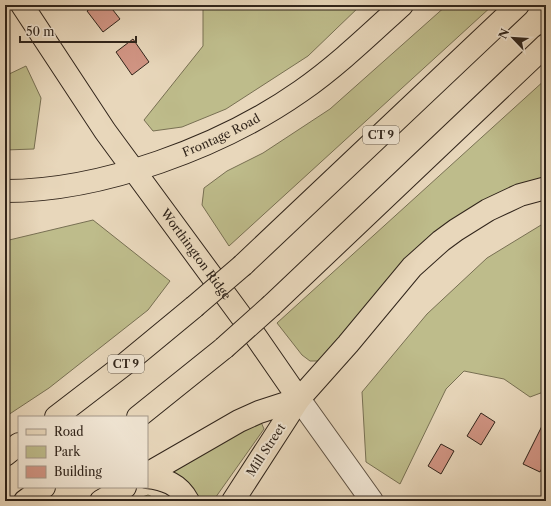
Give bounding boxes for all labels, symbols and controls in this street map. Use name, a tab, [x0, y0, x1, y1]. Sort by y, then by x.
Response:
scale bar	[20, 18, 136, 44]
north arrow	[493, 18, 533, 58]
text: 50 m	[26, 24, 55, 39]
text: N	[496, 26, 512, 41]
street label: Frontage Road	[180, 110, 263, 160]
road number: CT 9	[363, 126, 399, 144]
street label: Worthington Ridge	[157, 205, 235, 303]
road number: CT 9	[108, 355, 144, 373]
legend	[18, 416, 148, 488]
street label: Mill Street	[243, 420, 289, 479]
text: Road	[54, 424, 84, 439]
text: Park	[54, 444, 81, 459]
text: Building	[54, 464, 102, 479]

